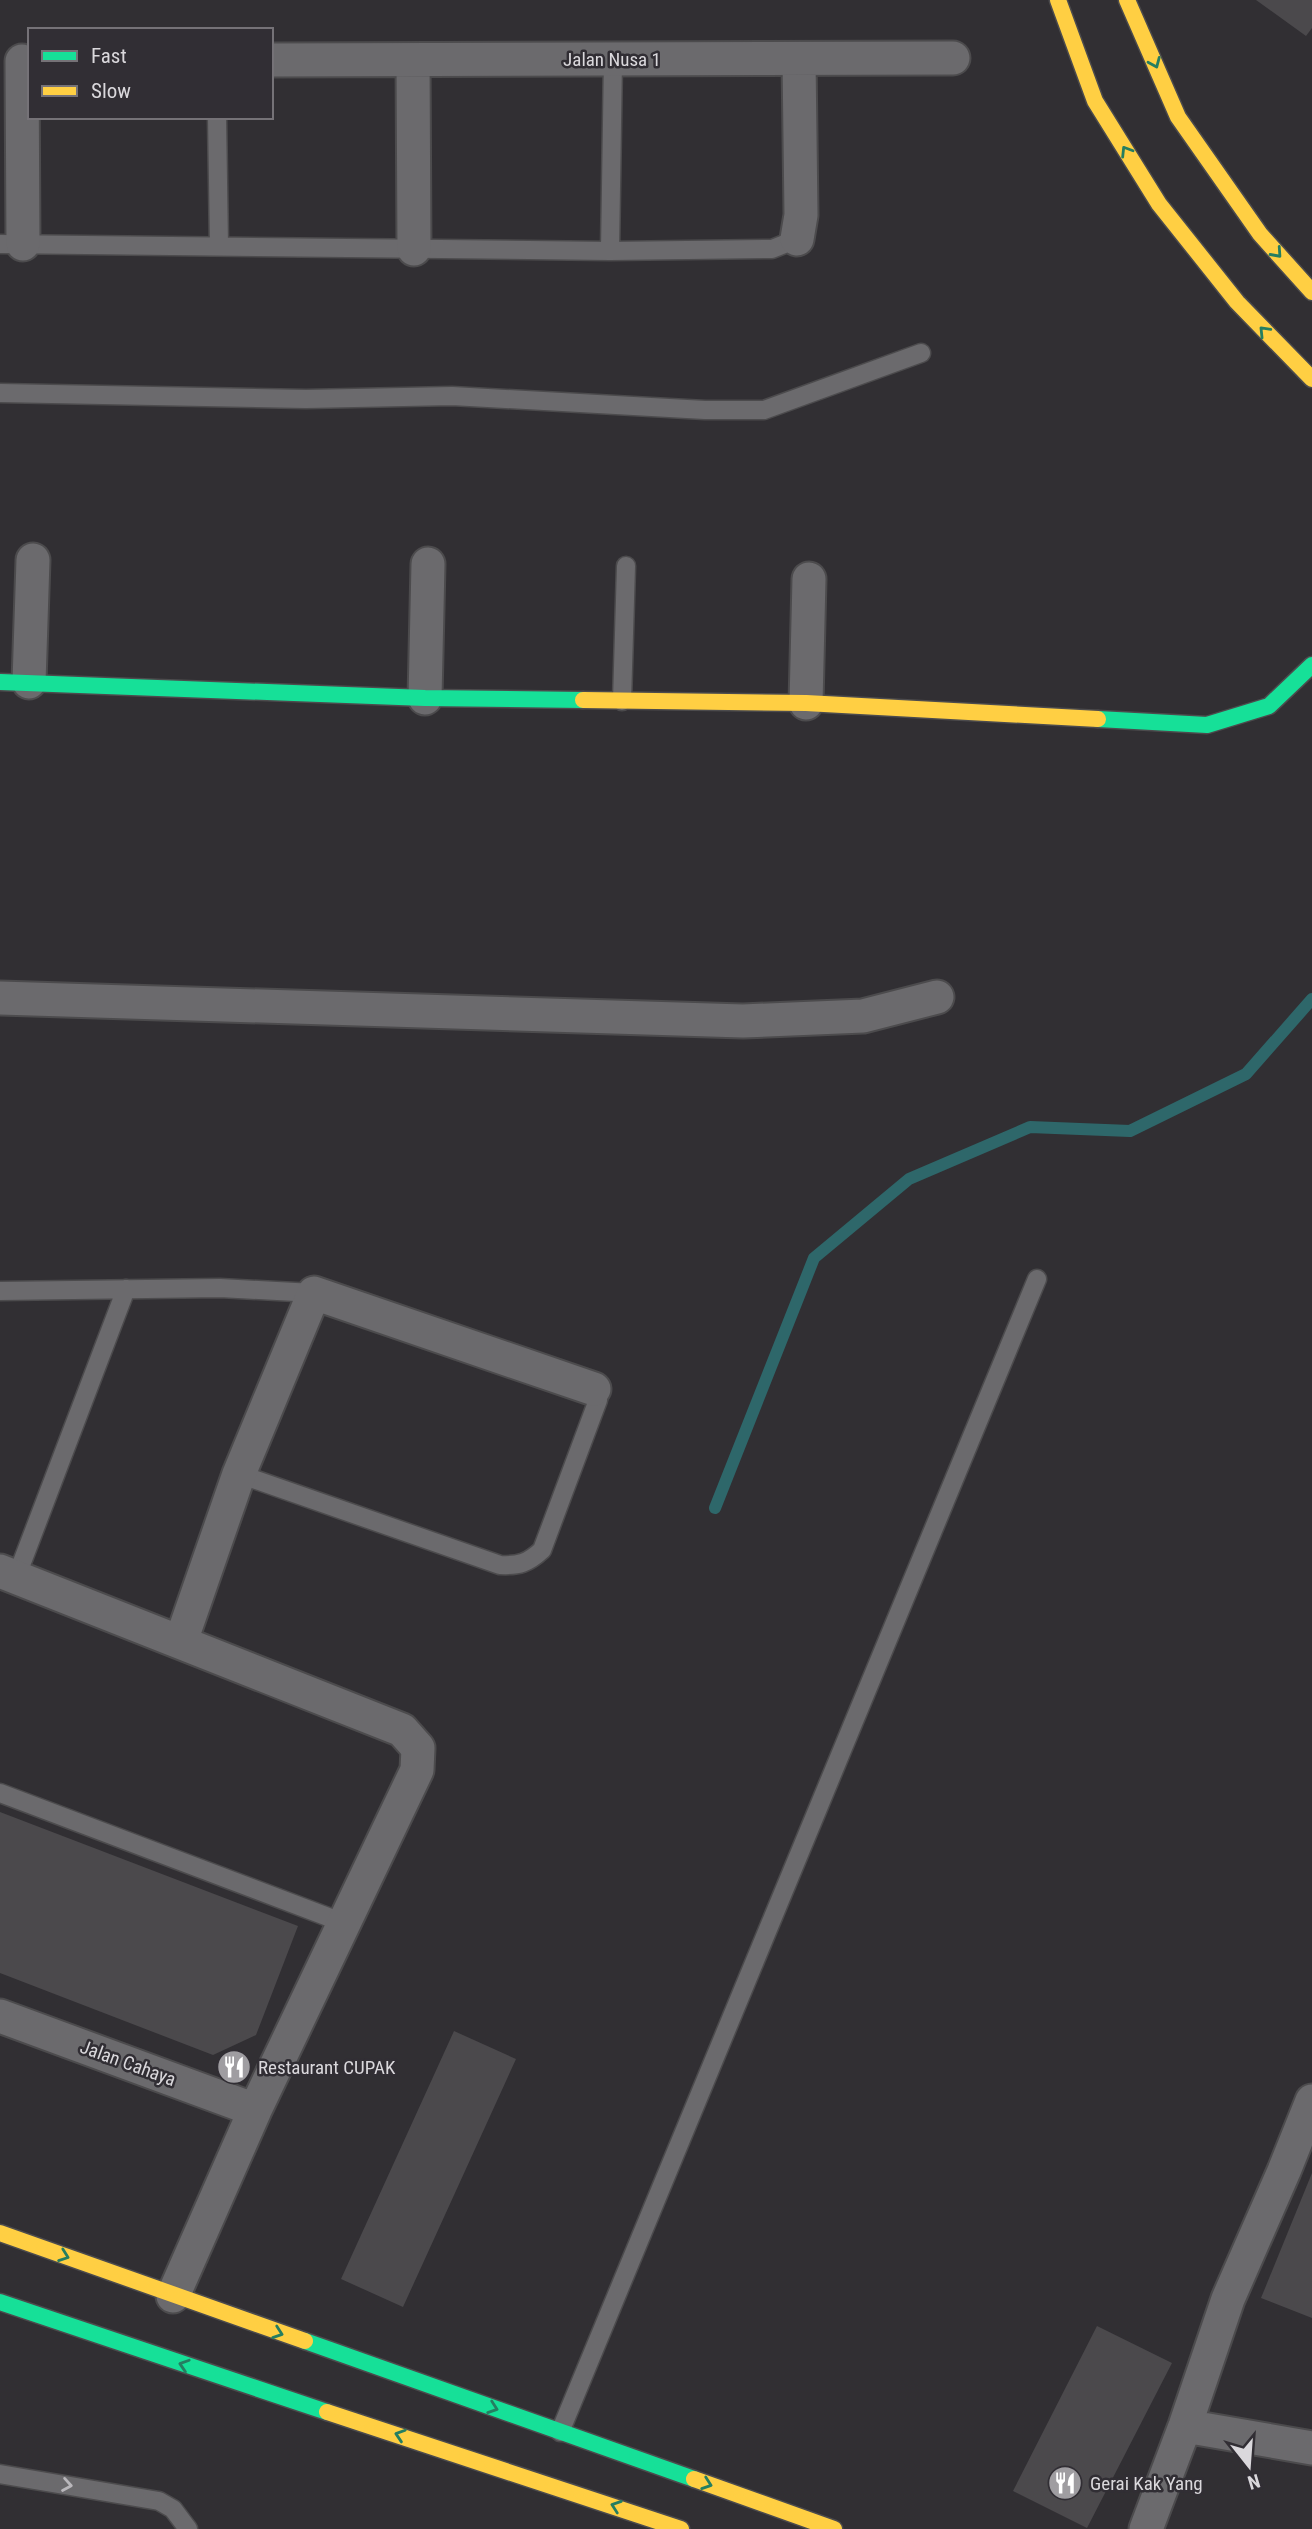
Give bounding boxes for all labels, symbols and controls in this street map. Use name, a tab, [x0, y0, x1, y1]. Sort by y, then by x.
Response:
legend	[28, 28, 273, 119]
text: Fast	[91, 44, 127, 68]
street label: Jalan Nusa 1	[563, 48, 661, 71]
one-way arrow	[1146, 56, 1160, 68]
text: Slow	[91, 79, 131, 103]
one-way arrow	[1121, 145, 1134, 158]
one-way arrow	[1269, 245, 1281, 258]
one-way arrow	[1260, 326, 1273, 339]
street label: Jalan Cahaya	[77, 2035, 179, 2091]
restaurant icon: Restaurant CUPAK	[215, 2048, 253, 2086]
place label: Restaurant CUPAK	[258, 2056, 396, 2079]
one-way arrow	[58, 2248, 70, 2262]
one-way arrow	[272, 2325, 284, 2339]
one-way arrow	[178, 2359, 190, 2373]
one-way arrow	[486, 2400, 498, 2414]
one-way arrow	[394, 2429, 406, 2444]
north arrow	[1214, 2431, 1284, 2501]
restaurant icon: Gerai Kak Yang	[1046, 2464, 1084, 2502]
text: N	[1245, 2469, 1263, 2494]
place label: Gerai Kak Yang	[1090, 2472, 1203, 2495]
one-way arrow	[701, 2476, 713, 2490]
one-way arrow	[61, 2477, 73, 2492]
one-way arrow	[611, 2501, 623, 2515]

